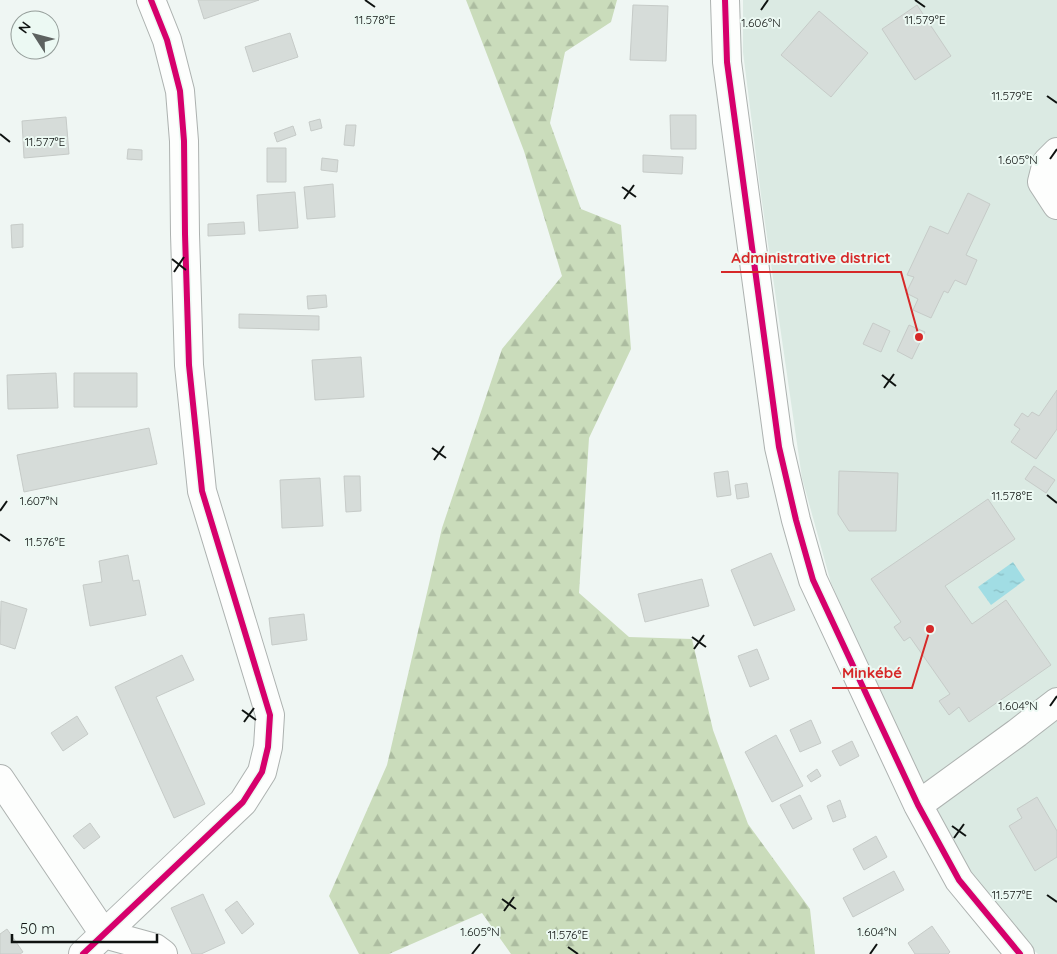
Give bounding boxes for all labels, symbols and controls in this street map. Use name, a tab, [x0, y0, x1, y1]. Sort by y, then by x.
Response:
north arrow	[10, 10, 60, 60]
text: 11.578°E	[354, 12, 396, 27]
text: 11.579°E	[904, 12, 946, 27]
text: 1.606°N	[741, 15, 781, 30]
text: N	[14, 18, 35, 37]
text: 11.579°E	[991, 88, 1033, 103]
text: 11.577°E	[25, 134, 66, 149]
text: 1.605°N	[998, 152, 1038, 167]
callout: Administrative district	[721, 242, 901, 272]
text: Administrative district	[731, 248, 891, 267]
text: 11.578°E	[991, 488, 1033, 503]
text: 1.607°N	[20, 493, 58, 508]
text: 11.576°E	[25, 534, 66, 549]
callout: Minkébé	[832, 658, 912, 688]
text: Minkébé	[842, 663, 902, 682]
text: 1.604°N	[998, 698, 1038, 713]
text: 11.577°E	[992, 887, 1033, 902]
scale bar	[12, 912, 158, 944]
text: 50 m	[20, 919, 55, 938]
text: 1.605°N	[460, 924, 500, 939]
text: 1.604°N	[857, 924, 897, 939]
text: 11.576°E	[548, 927, 589, 942]

